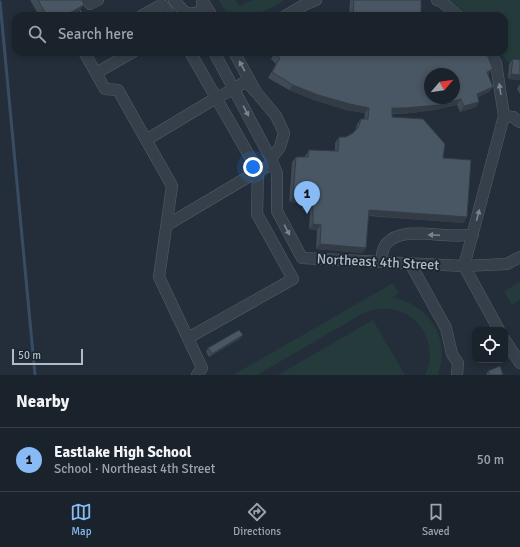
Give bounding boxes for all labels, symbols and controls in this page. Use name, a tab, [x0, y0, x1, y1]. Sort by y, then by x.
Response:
search box	[12, 12, 508, 56]
icon: search	[26, 23, 48, 45]
text: Search here	[58, 25, 134, 43]
one-way arrow	[238, 60, 245, 72]
north arrow	[424, 68, 460, 104]
one-way arrow	[497, 83, 503, 95]
one-way arrow	[242, 105, 249, 117]
your location	[243, 157, 263, 177]
pin: 1	[294, 181, 320, 214]
one-way arrow	[475, 208, 481, 220]
one-way arrow	[284, 225, 291, 236]
one-way arrow	[428, 231, 440, 238]
street label: Northeast 4th Street	[316, 250, 440, 274]
map controls	[472, 327, 508, 363]
button: locate	[472, 327, 508, 363]
scale bar	[12, 347, 83, 366]
text: 50 m	[18, 349, 41, 362]
text: Nearby	[16, 391, 69, 412]
text: Eastlake High School	[54, 443, 191, 461]
text: 1	[25, 452, 33, 468]
text: 50 m	[477, 452, 504, 468]
text: School · Northeast 4th Street	[54, 461, 215, 477]
tab: Map	[70, 501, 92, 538]
tab: Directions	[233, 501, 281, 538]
tab: Saved	[422, 501, 450, 538]

